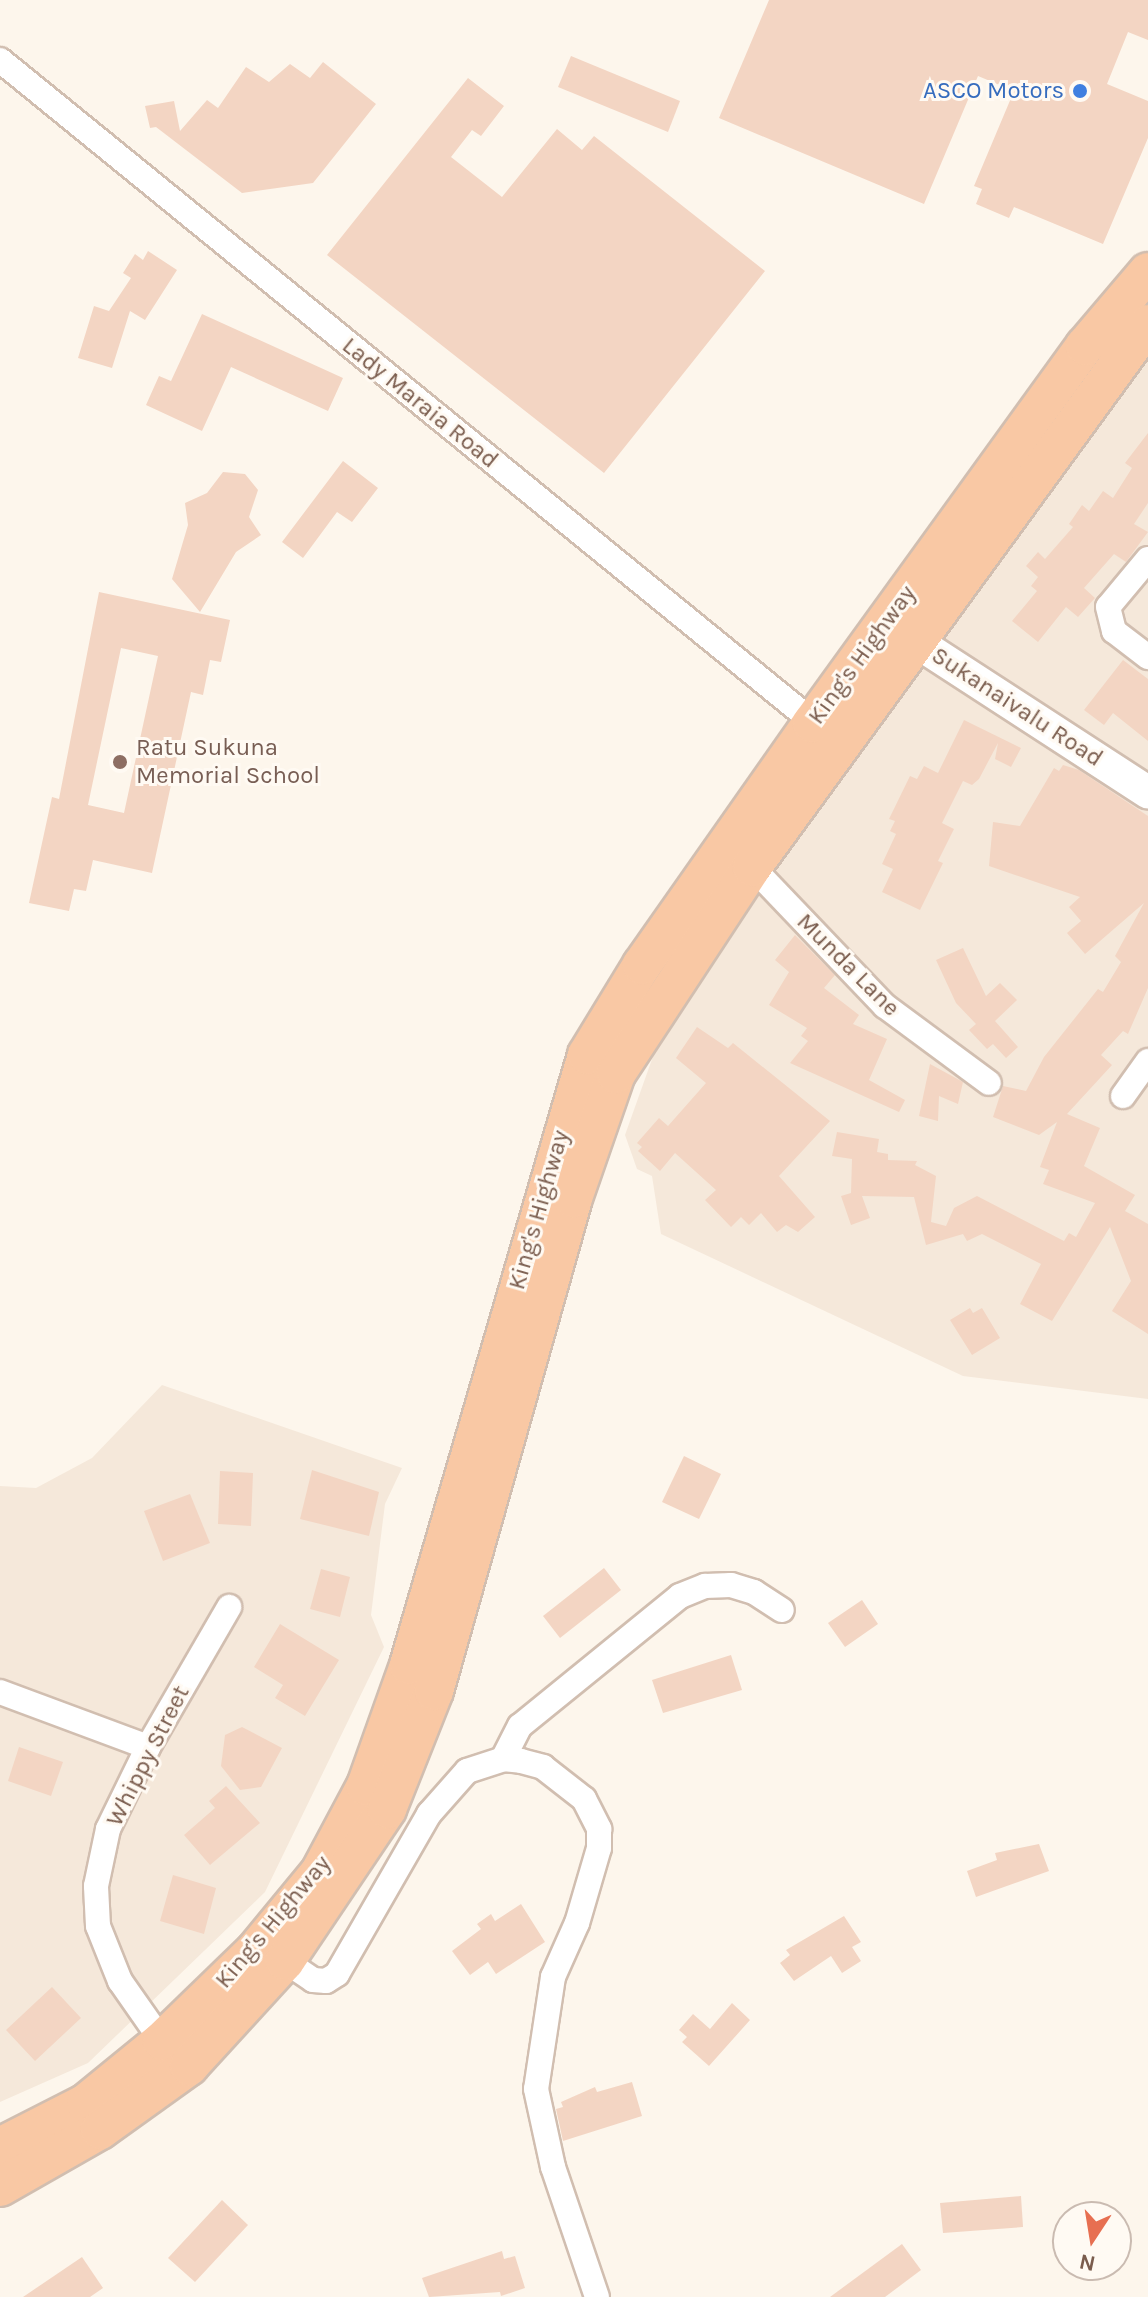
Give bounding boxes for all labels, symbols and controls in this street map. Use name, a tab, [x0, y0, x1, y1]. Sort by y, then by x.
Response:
place label: ASCO Motors	[923, 77, 1064, 105]
marker: ASCO Motors	[1071, 82, 1089, 100]
street label: Lady Maraia Road	[336, 331, 504, 475]
street label: King's Highway	[802, 580, 922, 730]
street label: Sukanaivalu Road	[926, 641, 1108, 773]
place label: Ratu Sukuna Memorial School	[136, 734, 320, 790]
marker: Ratu Sukuna Memorial School	[111, 753, 129, 771]
street label: Munda Lane	[791, 908, 905, 1022]
street label: King's Highway	[503, 1127, 575, 1293]
street label: Whippy Street	[100, 1681, 196, 1831]
street label: King's Highway	[209, 1850, 337, 1994]
north arrow	[1052, 2201, 1132, 2281]
text: N	[1077, 2248, 1098, 2277]

